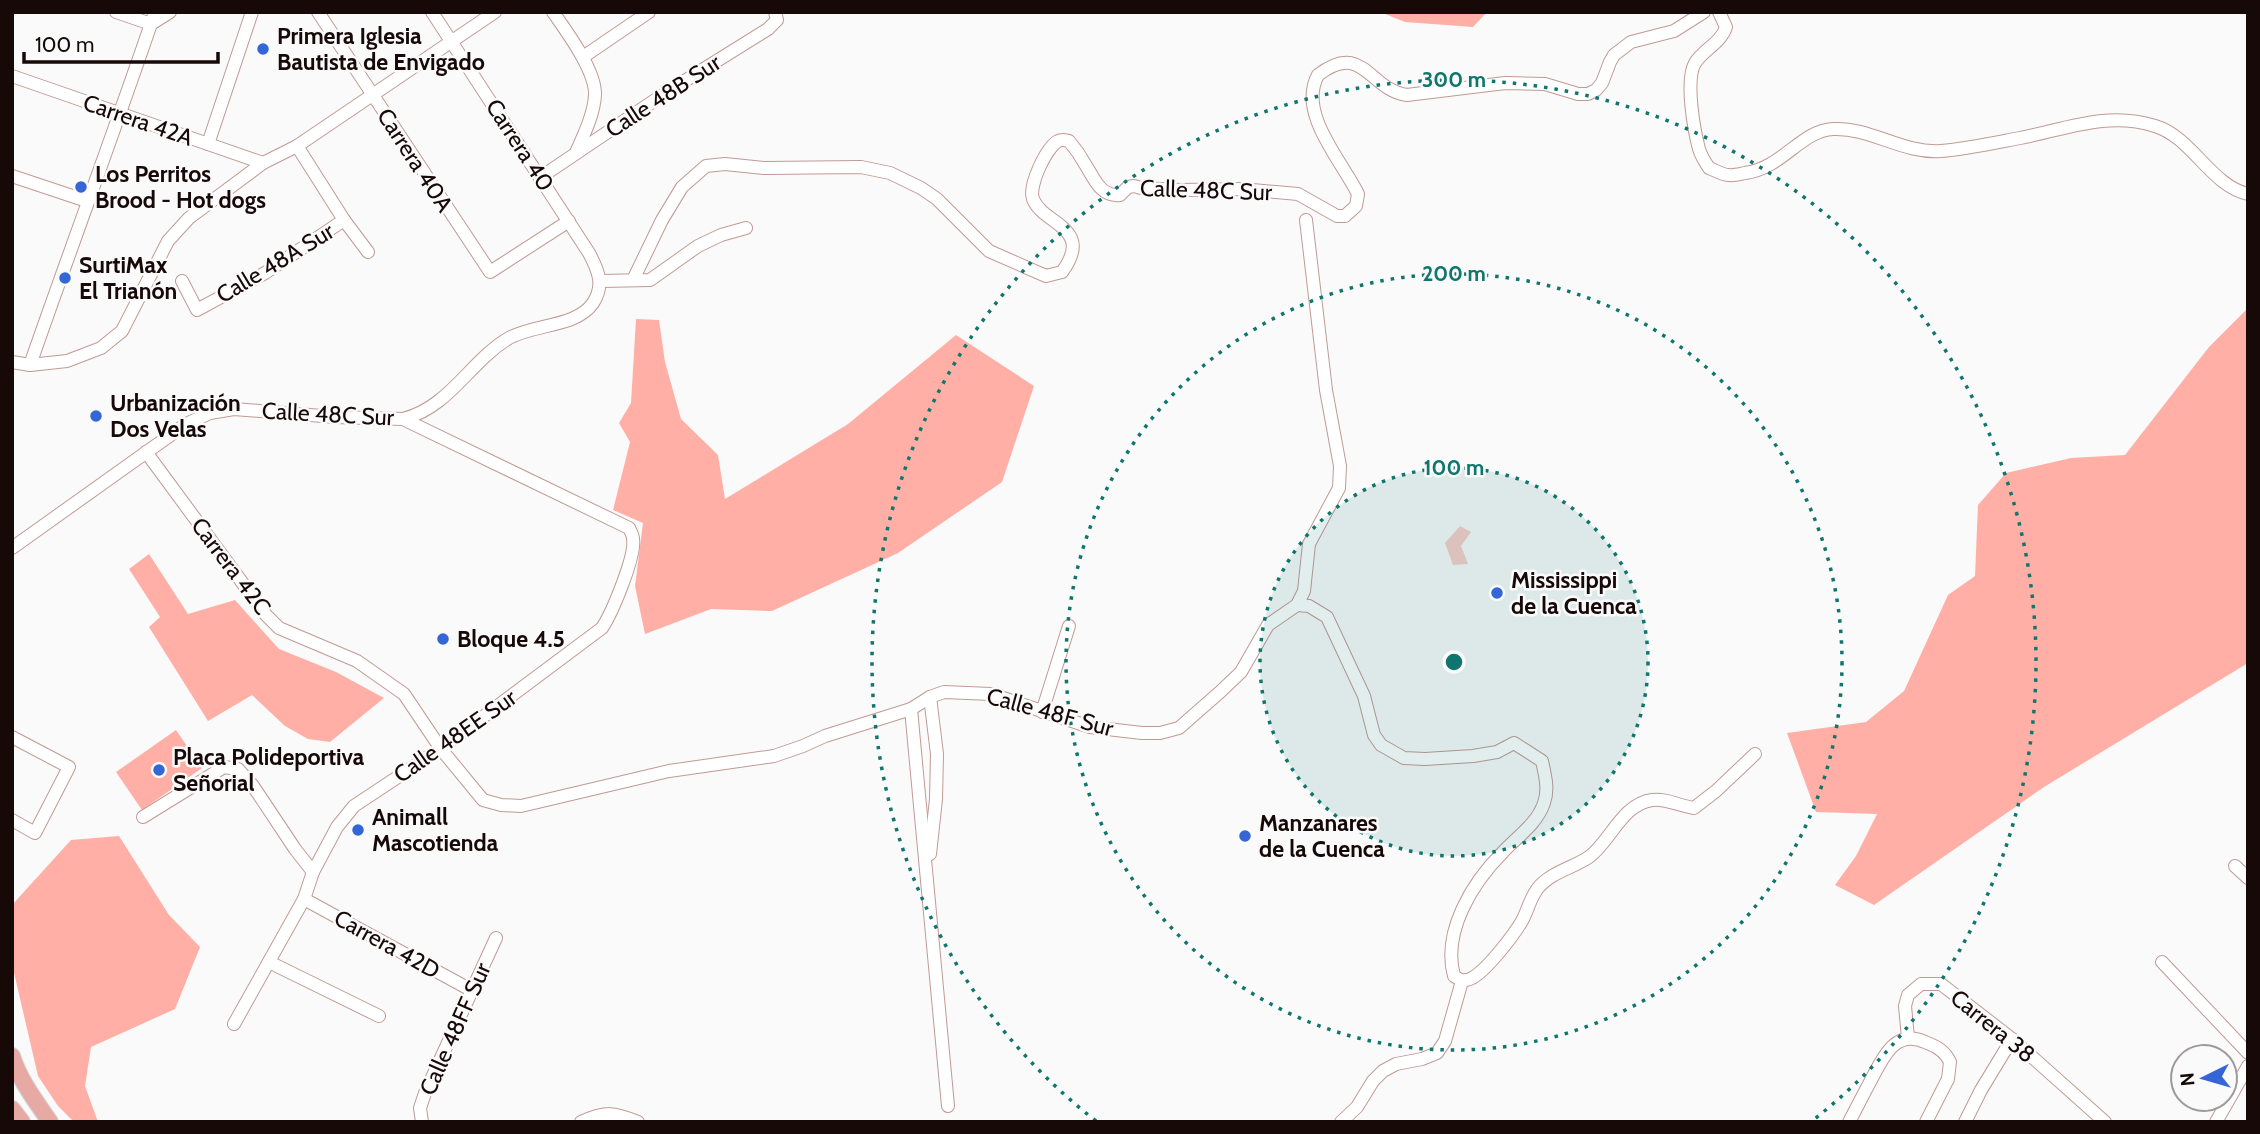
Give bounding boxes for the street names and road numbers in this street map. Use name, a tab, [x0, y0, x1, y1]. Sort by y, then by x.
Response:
street label: Calle 48B Sur	[600, 48, 726, 144]
street label: Carrera 42A	[80, 88, 196, 152]
street label: Carrera 40	[480, 94, 560, 196]
street label: Carrera 40A	[371, 103, 459, 217]
street label: Calle 48C Sur	[1140, 174, 1273, 206]
street label: Calle 48A Sur	[211, 217, 339, 309]
street label: Calle 48C Sur	[261, 397, 395, 431]
street label: Carrera 42C	[185, 512, 277, 620]
street label: Calle 48F Sur	[984, 682, 1117, 743]
street label: Calle 48EE Sur	[388, 683, 522, 789]
street label: Carrera 42D	[329, 903, 445, 985]
street label: Calle 48FF Sur	[413, 958, 497, 1100]
street label: Carrera 38	[1945, 983, 2041, 1069]

